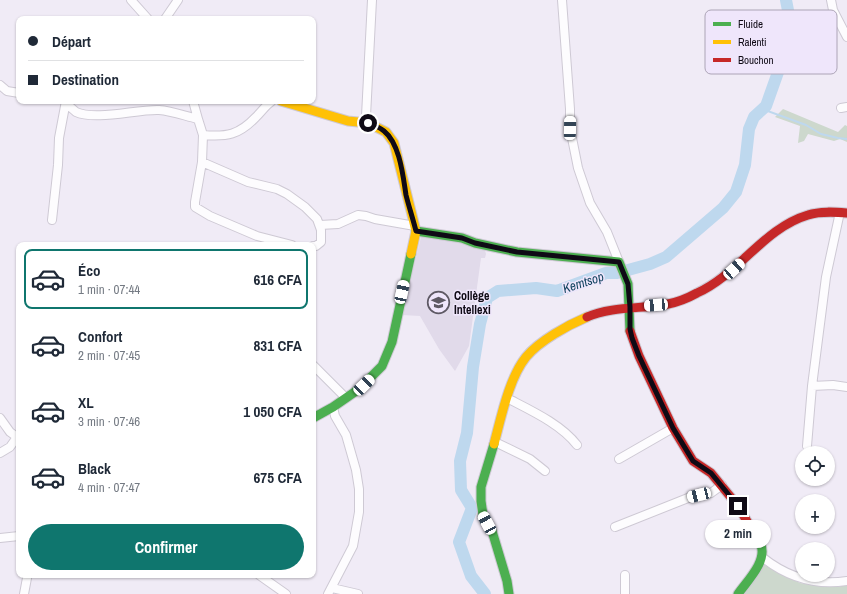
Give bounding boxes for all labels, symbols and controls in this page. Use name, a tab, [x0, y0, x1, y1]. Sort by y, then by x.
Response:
legend	[705, 10, 837, 74]
text: Fluide	[738, 17, 763, 31]
text: Départ	[52, 31, 91, 52]
text: Ralenti	[738, 35, 767, 49]
text: Bouchon	[738, 53, 774, 67]
text: Destination	[52, 69, 119, 90]
route start	[359, 114, 377, 132]
car	[564, 116, 576, 140]
car	[721, 257, 747, 281]
text: Éco	[78, 260, 101, 281]
icon: car	[30, 261, 66, 297]
water label: Kemtsop	[561, 268, 606, 297]
text: 616 CFA	[253, 269, 302, 290]
car	[394, 279, 410, 305]
text: 1 min · 07:44	[78, 281, 140, 298]
place label: Collège Intellexi	[454, 288, 491, 318]
school or university icon: Collège Intellexi	[426, 290, 452, 316]
car	[644, 298, 668, 312]
text: Confort	[78, 326, 122, 347]
icon: car	[30, 327, 66, 363]
text: 831 CFA	[253, 335, 302, 356]
text: 2 min · 07:45	[78, 347, 140, 364]
car	[351, 372, 377, 398]
text: XL	[78, 392, 94, 413]
icon: car	[30, 393, 66, 429]
text: 1 050 CFA	[243, 401, 302, 422]
text: 3 min · 07:46	[78, 413, 140, 430]
map controls	[795, 446, 835, 582]
button: locate	[795, 446, 835, 486]
text: Black	[78, 458, 111, 479]
icon: car	[30, 459, 66, 495]
text: 675 CFA	[253, 467, 302, 488]
text: 4 min · 07:47	[78, 479, 140, 496]
car	[686, 486, 712, 504]
button: +	[795, 494, 835, 534]
route end	[729, 497, 747, 515]
car	[476, 510, 498, 536]
callout: 2 min	[705, 520, 771, 548]
button: Confirmer	[28, 524, 304, 570]
text: 2 min	[724, 525, 752, 542]
button: −	[795, 542, 835, 582]

